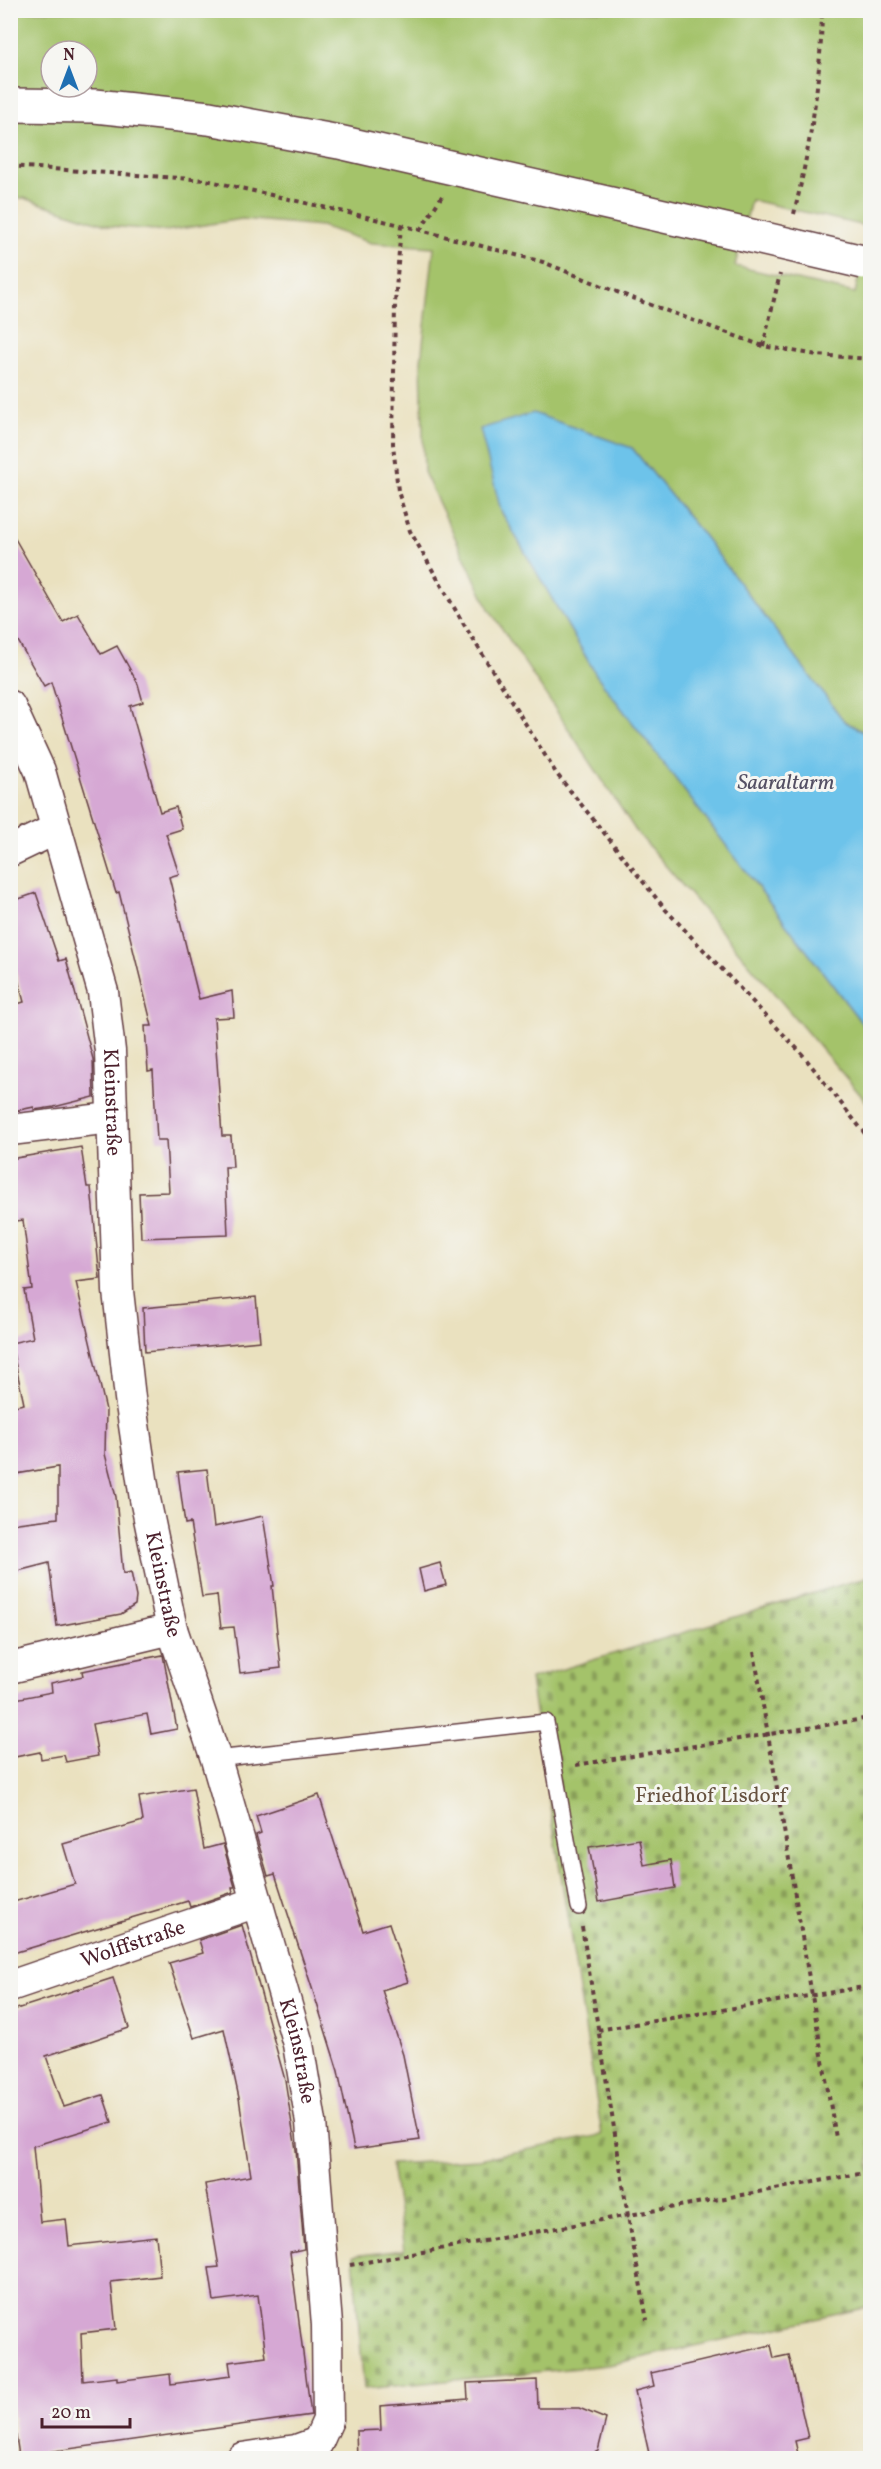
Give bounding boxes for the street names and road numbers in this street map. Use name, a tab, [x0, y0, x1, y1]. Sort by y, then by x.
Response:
street label: Kleinstraße	[95, 1048, 128, 1156]
street label: Kleinstraße	[138, 1529, 188, 1642]
street label: Wolffstraße	[77, 1913, 189, 1975]
street label: Kleinstraße	[271, 1995, 322, 2106]

